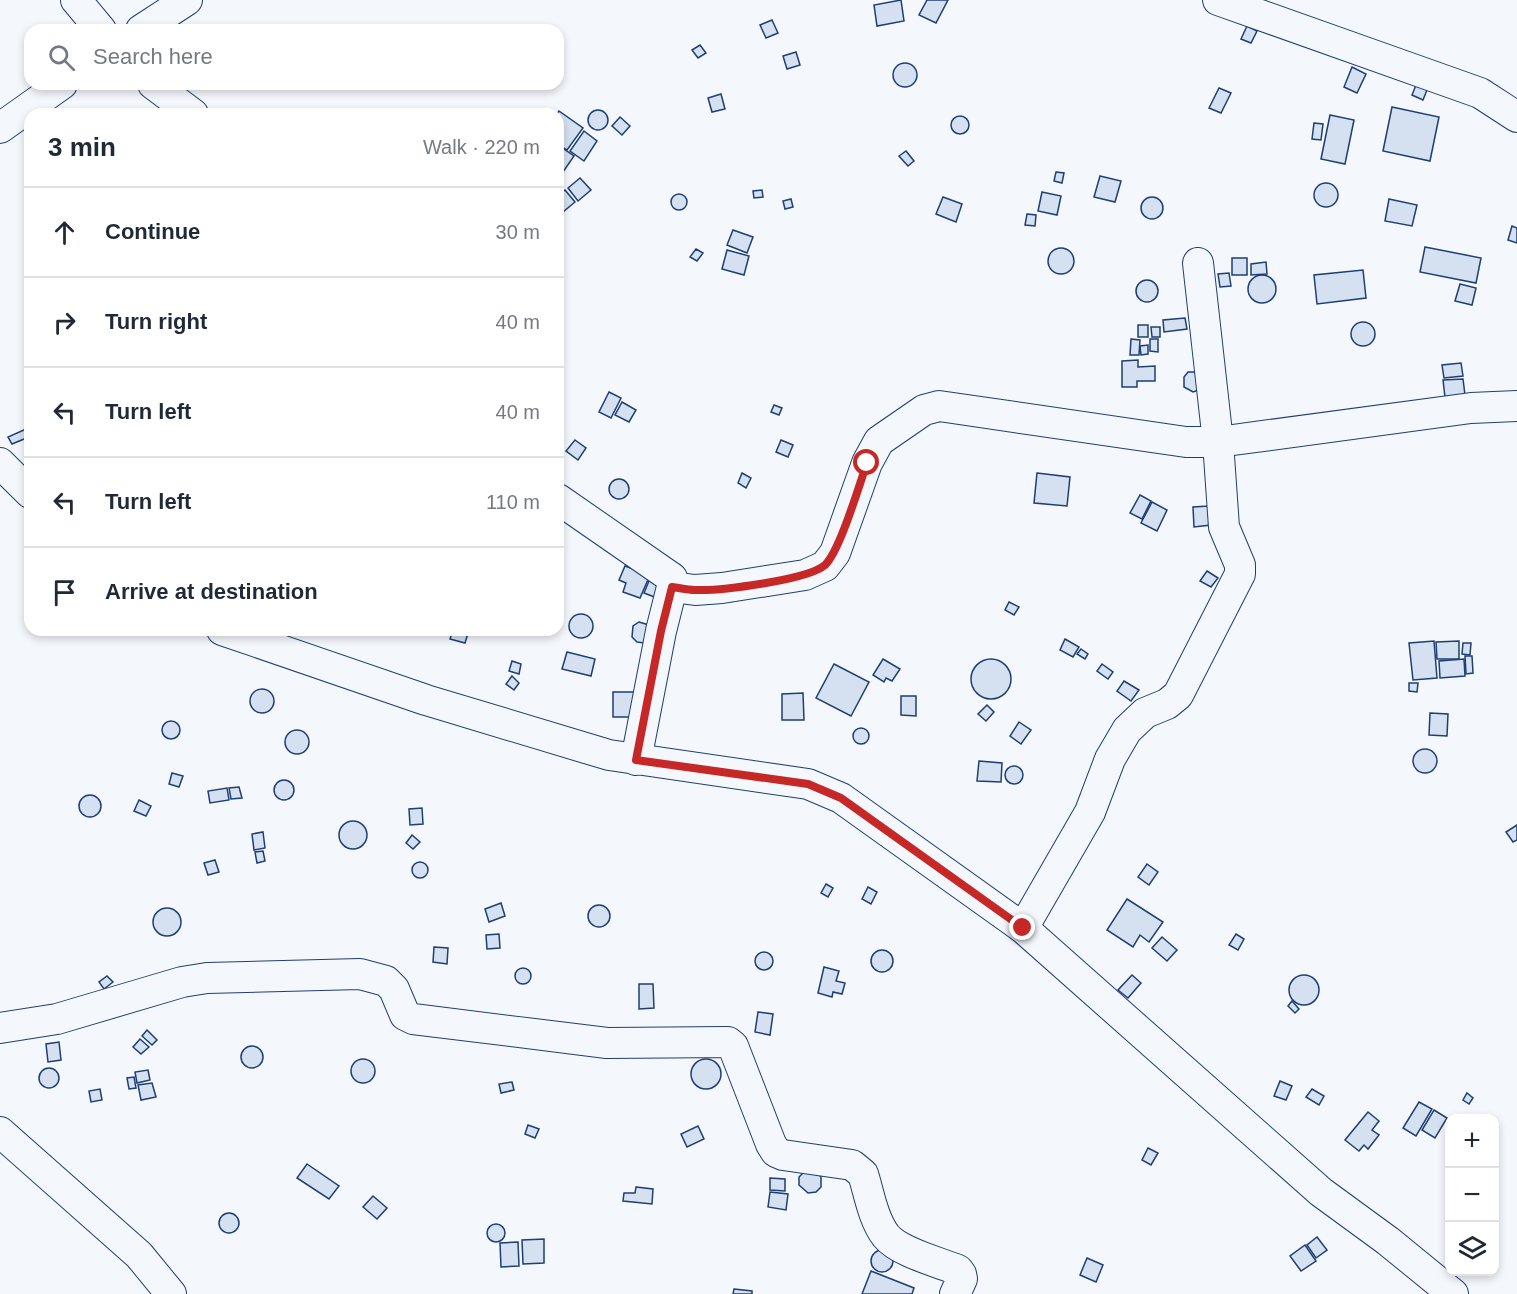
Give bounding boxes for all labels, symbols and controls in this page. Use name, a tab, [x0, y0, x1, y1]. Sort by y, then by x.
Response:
search box	[24, 24, 564, 90]
icon: search	[45, 41, 78, 74]
text: Search here	[93, 44, 213, 69]
text: 3 min	[48, 132, 116, 162]
text: Walk · 220 m	[423, 136, 540, 158]
icon: ahead	[48, 216, 81, 249]
text: Continue	[105, 219, 200, 244]
text: 30 m	[496, 221, 540, 243]
icon: right	[48, 306, 81, 339]
text: Turn right	[105, 309, 207, 334]
text: 40 m	[496, 311, 540, 333]
icon: left	[48, 396, 81, 429]
text: Turn left	[105, 399, 191, 424]
text: 40 m	[496, 401, 540, 423]
route start	[853, 449, 879, 475]
icon: left	[48, 486, 81, 519]
text: Turn left	[105, 489, 191, 514]
text: 110 m	[486, 491, 540, 513]
icon: arrive	[48, 576, 81, 609]
text: Arrive at destination	[105, 579, 318, 604]
route end	[1009, 914, 1035, 940]
map controls	[1445, 1114, 1499, 1276]
button: +	[1445, 1114, 1499, 1168]
button: −	[1445, 1168, 1499, 1222]
button: layers	[1445, 1222, 1499, 1276]

